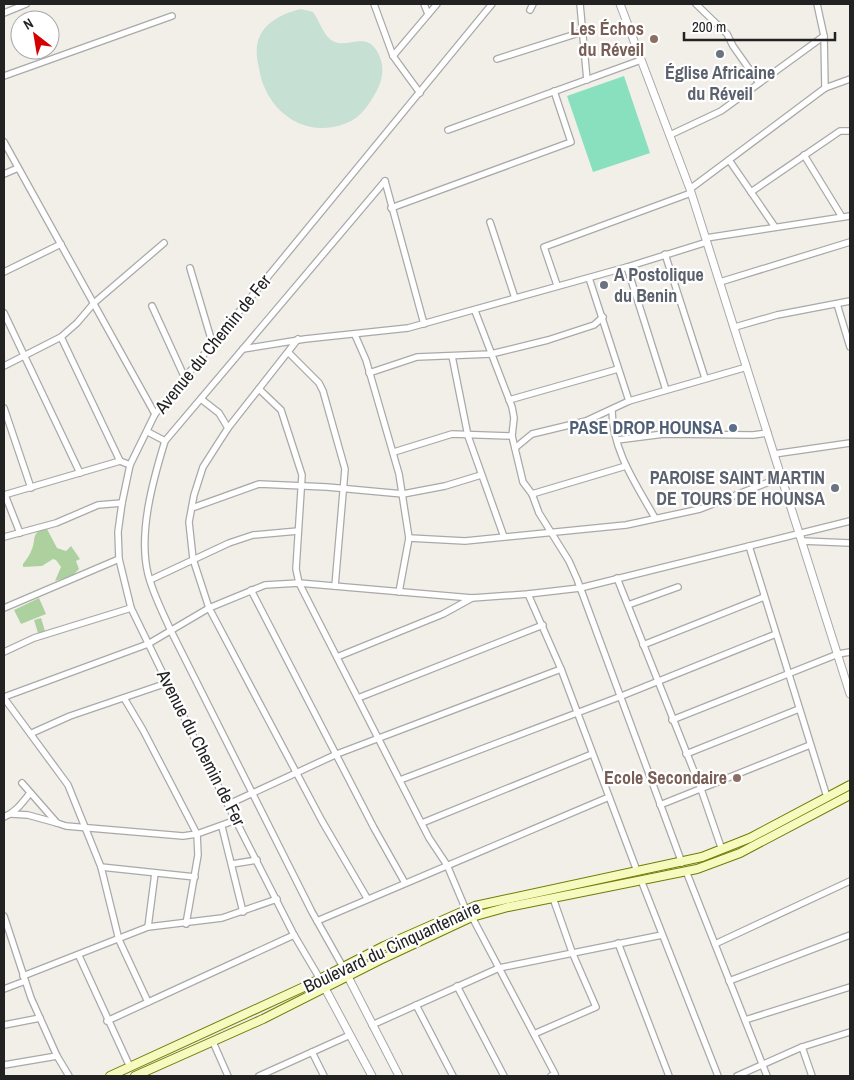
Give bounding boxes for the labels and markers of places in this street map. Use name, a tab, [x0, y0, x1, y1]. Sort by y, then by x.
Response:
place label: Les Échos du Réveil	[570, 16, 644, 62]
marker: Les Échos du Réveil	[648, 33, 660, 45]
marker: Église Africaine du Réveil	[714, 48, 726, 60]
place label: Église Africaine du Réveil	[665, 60, 775, 106]
place label: A Postolique du Benin	[614, 262, 704, 308]
marker: A Postolique du Benin	[598, 279, 610, 291]
place label: PASE DROP HOUNSA	[569, 415, 723, 440]
marker: PASE DROP HOUNSA	[727, 422, 739, 434]
place label: PAROISE SAINT MARTIN DE TOURS DE HOUNSA	[650, 465, 825, 511]
marker: PAROISE SAINT MARTIN DE TOURS DE HOUNSA	[829, 482, 841, 494]
place label: Ecole Secondaire	[604, 765, 727, 790]
marker: Ecole Secondaire	[731, 772, 743, 784]

